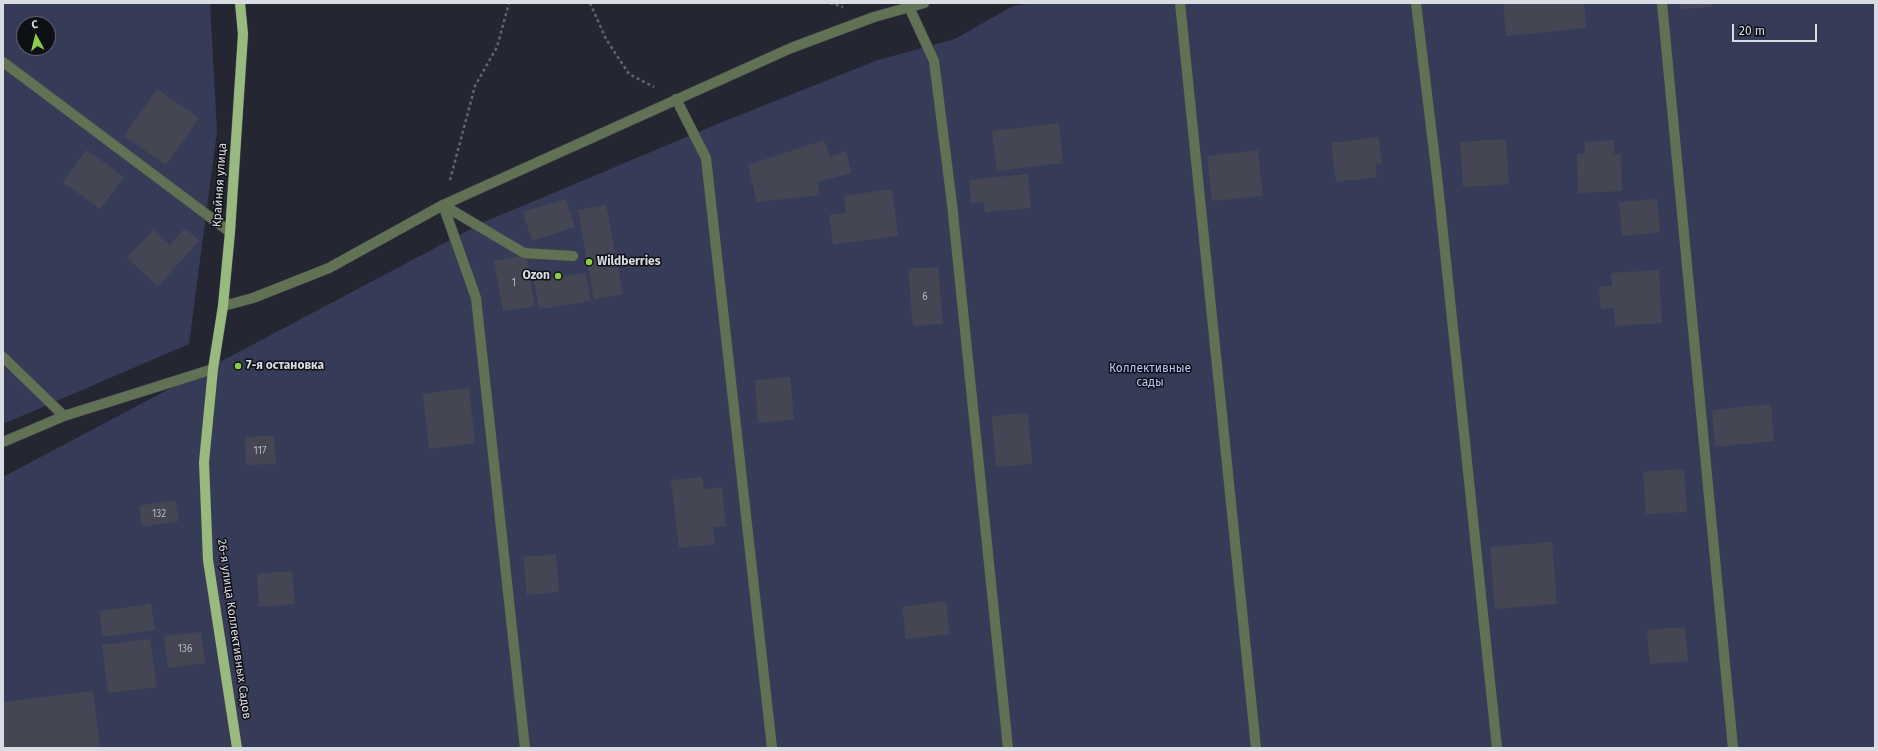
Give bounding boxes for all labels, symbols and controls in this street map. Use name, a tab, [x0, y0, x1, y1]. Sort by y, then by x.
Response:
north arrow	[16, 16, 56, 56]
scale bar	[1734, 16, 1819, 42]
text: С	[31, 18, 39, 31]
text: 20 m	[1739, 24, 1765, 38]
street label: Крайняя улица	[210, 142, 230, 228]
place label: Wildberries	[597, 255, 660, 269]
marker: Wildberries	[584, 257, 594, 267]
place label: Ozon	[522, 269, 550, 283]
marker: Ozon	[553, 271, 563, 281]
house number: 1	[512, 277, 516, 289]
house number: 6	[922, 291, 928, 303]
place label: 7-я остановка	[246, 359, 324, 373]
marker: 7-я остановка	[233, 361, 243, 371]
park label: Коллективные сады	[1109, 362, 1191, 390]
house number: 117	[254, 445, 266, 457]
house number: 132	[152, 508, 166, 520]
street label: 26-я улица Коллективных Садов	[214, 538, 254, 720]
house number: 136	[178, 643, 192, 655]

